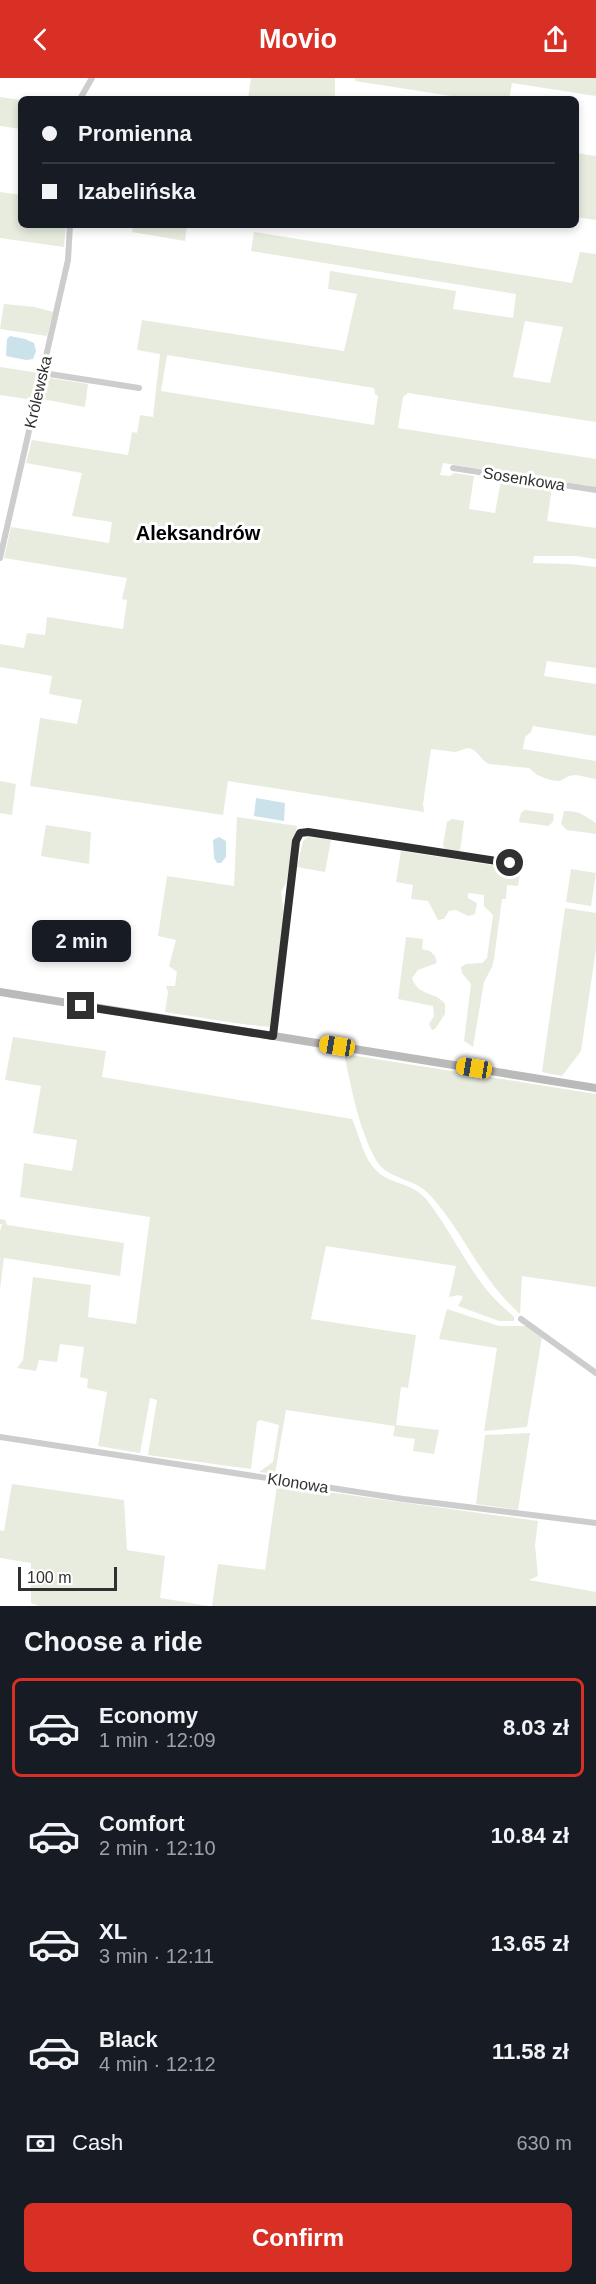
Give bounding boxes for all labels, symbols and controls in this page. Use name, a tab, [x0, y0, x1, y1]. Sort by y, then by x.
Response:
icon: back	[24, 23, 57, 56]
icon: share	[539, 23, 572, 56]
text: Movio	[259, 24, 337, 54]
text: Promienna	[78, 121, 192, 146]
text: Izabelińska	[78, 179, 195, 204]
street label: Królewska	[21, 354, 55, 430]
street label: Sosenkowa	[482, 464, 566, 494]
district label: Aleksandrów	[136, 522, 261, 544]
route start	[496, 849, 523, 876]
callout: 2 min	[32, 919, 130, 961]
text: 2 min	[55, 930, 108, 952]
route end	[67, 992, 94, 1019]
car	[318, 1034, 356, 1058]
car	[455, 1056, 493, 1080]
street label: Klonowa	[266, 1470, 330, 1496]
scale bar	[18, 1564, 117, 1592]
text: 100 m	[27, 1569, 71, 1586]
text: Choose a ride	[24, 1627, 203, 1657]
icon: car	[27, 1701, 81, 1755]
text: Economy	[99, 1703, 198, 1728]
text: 8.03 zł	[503, 1715, 569, 1740]
text: 1 min · 12:09	[99, 1729, 216, 1751]
icon: car	[27, 1809, 81, 1863]
text: Comfort	[99, 1811, 185, 1836]
text: 10.84 zł	[491, 1823, 569, 1848]
text: 2 min · 12:10	[99, 1837, 216, 1859]
icon: car	[27, 1917, 81, 1971]
text: XL	[99, 1919, 127, 1944]
text: 13.65 zł	[491, 1931, 569, 1956]
text: 3 min · 12:11	[99, 1945, 214, 1967]
icon: car	[27, 2025, 81, 2079]
text: Black	[99, 2027, 158, 2052]
text: 11.58 zł	[492, 2039, 569, 2064]
text: 4 min · 12:12	[99, 2053, 216, 2075]
icon: cash	[24, 2127, 57, 2160]
text: Cash	[72, 2130, 123, 2155]
text: 630 m	[516, 2132, 572, 2154]
button: Confirm	[24, 2203, 572, 2272]

